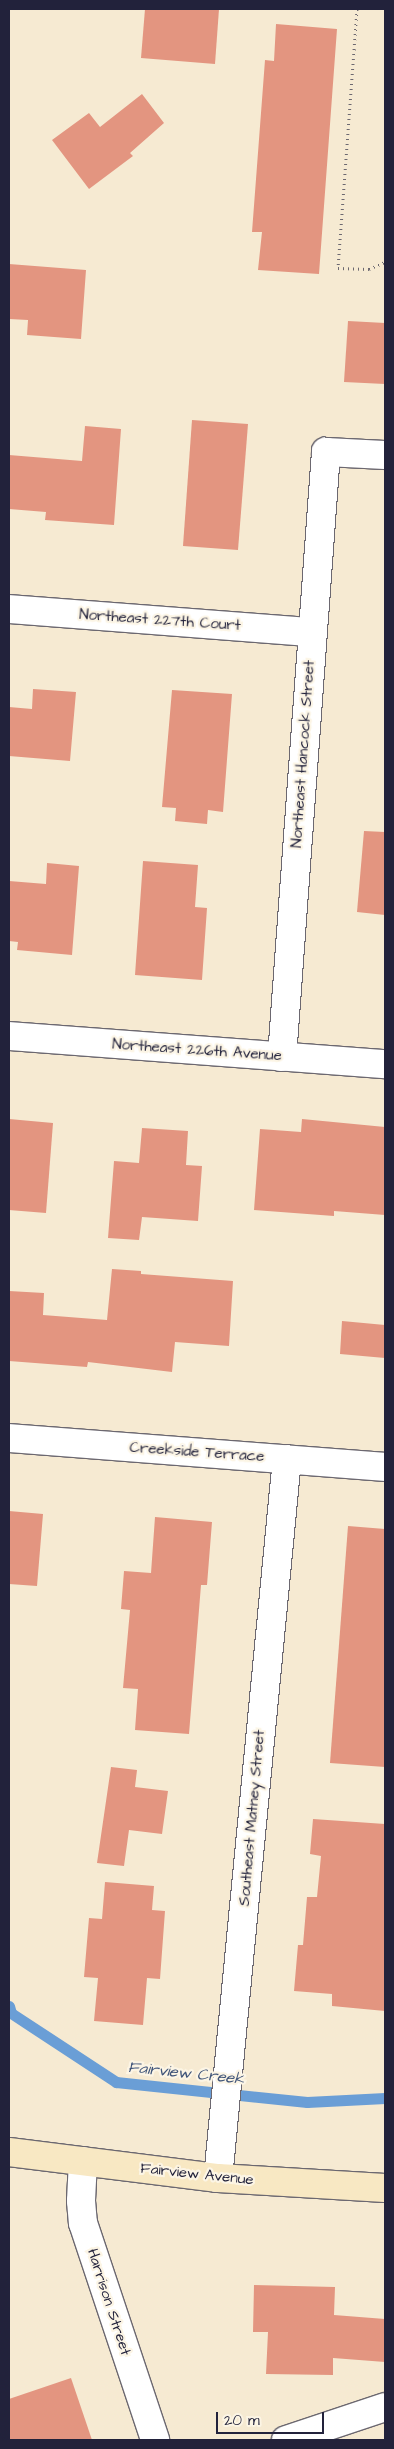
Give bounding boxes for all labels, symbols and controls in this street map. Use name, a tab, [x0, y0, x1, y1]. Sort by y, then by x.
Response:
street label: Northeast 227th Court	[79, 605, 241, 635]
street label: Northeast Hancock Street	[287, 660, 319, 848]
street label: Northeast 226th Avenue	[112, 1035, 282, 1065]
street label: Creekside Terrace	[129, 1438, 265, 1466]
street label: Southeast Matney Street	[235, 1729, 269, 1907]
water label: Fairview Creek	[127, 2057, 245, 2089]
street label: Fairview Avenue	[140, 2159, 254, 2189]
street label: Harrison Street	[83, 2246, 135, 2358]
scale bar	[219, 2402, 326, 2434]
text: 20 m	[224, 2410, 260, 2431]

